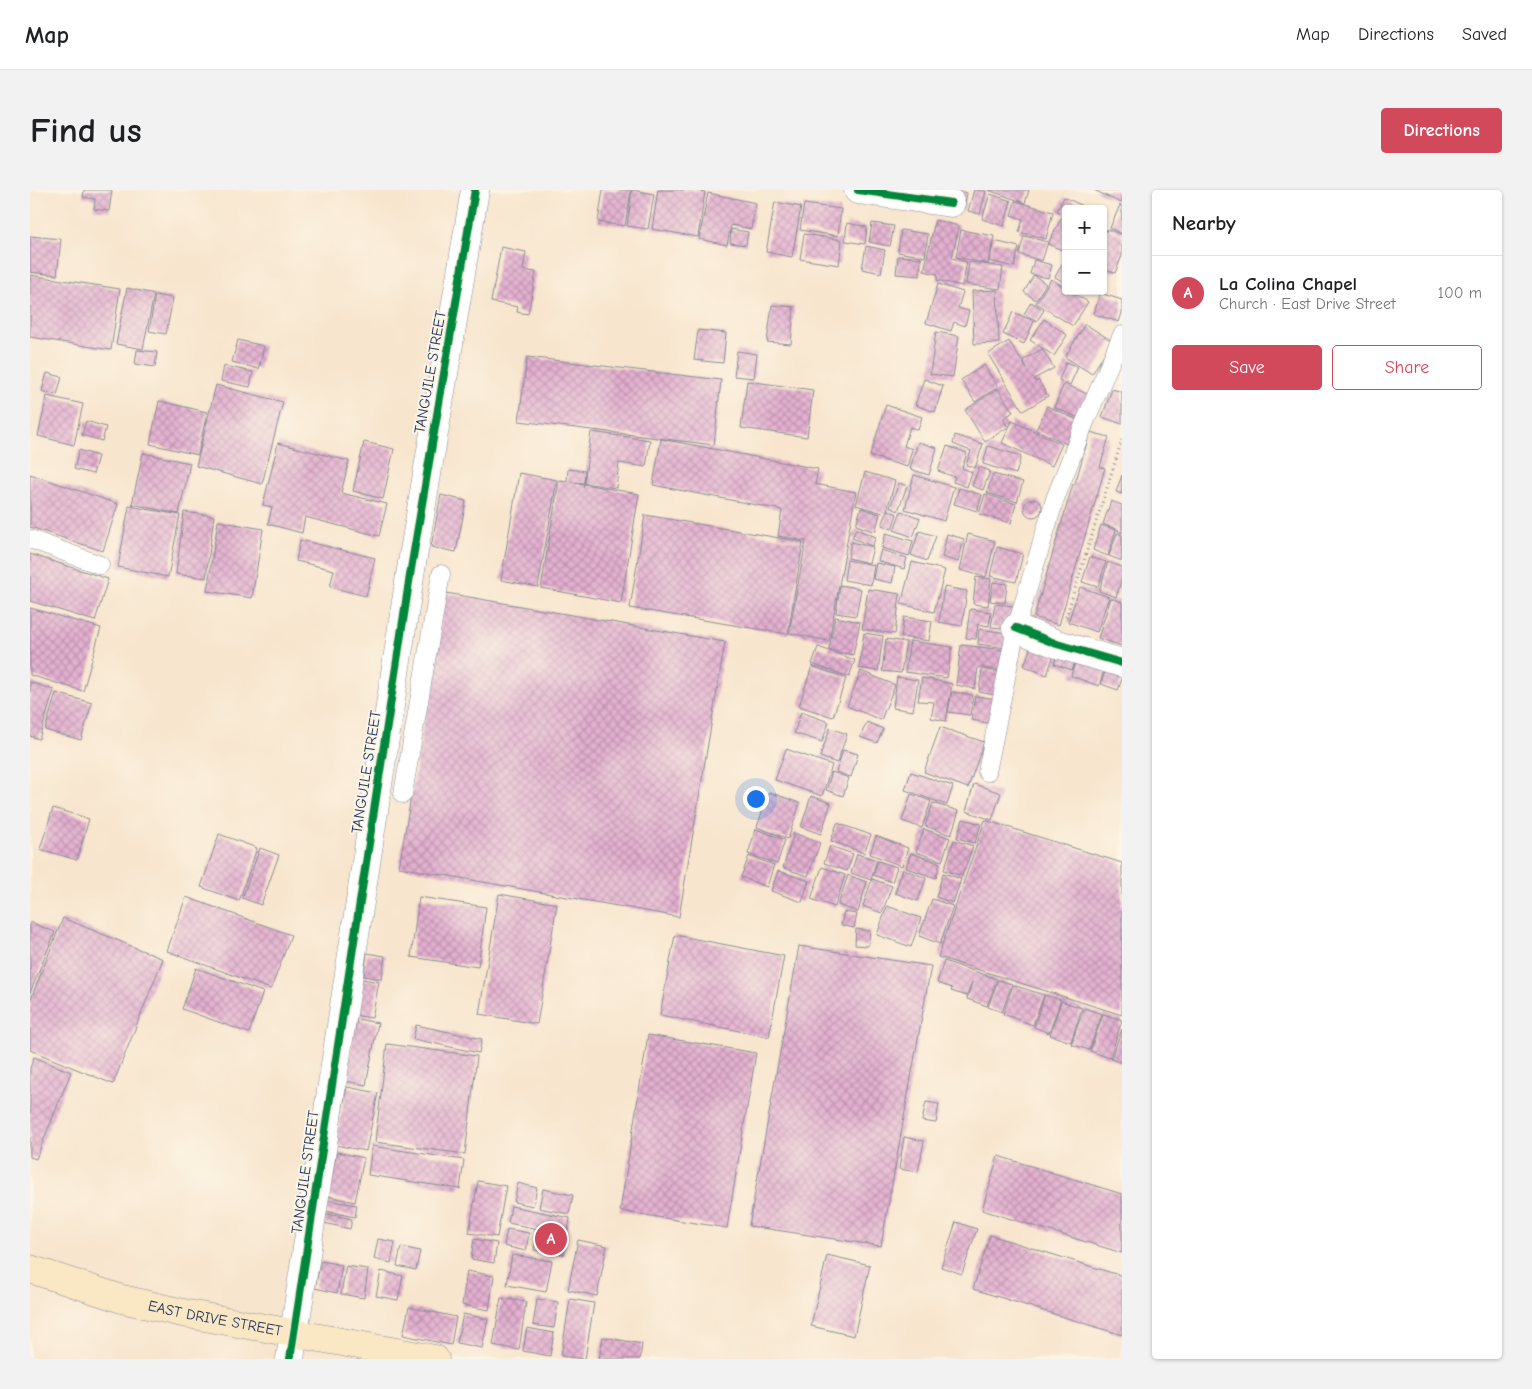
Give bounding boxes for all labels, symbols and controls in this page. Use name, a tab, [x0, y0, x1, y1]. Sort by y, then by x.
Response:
text: Map	[25, 21, 69, 49]
text: Map	[1296, 24, 1330, 45]
text: Directions	[1358, 24, 1434, 45]
text: Saved	[1462, 24, 1507, 45]
button: Directions	[1381, 108, 1502, 153]
text: Find us	[30, 110, 142, 151]
map controls	[1062, 205, 1107, 295]
button: +	[1062, 205, 1107, 250]
text: Nearby	[1172, 211, 1236, 235]
button: −	[1062, 250, 1107, 295]
text: La Colina Chapel	[1219, 273, 1357, 295]
text: A	[1184, 284, 1192, 302]
text: 100 m	[1438, 284, 1482, 302]
text: Church · East Drive Street	[1219, 295, 1396, 313]
street label: TANGUILE STREET	[410, 309, 450, 435]
button: Save	[1172, 345, 1322, 390]
button: Share	[1332, 345, 1482, 390]
street label: TANGUILE STREET	[347, 709, 385, 835]
your location	[743, 786, 769, 812]
street label: TANGUILE STREET	[287, 1109, 323, 1235]
pin: A	[535, 1220, 567, 1258]
street label: EAST DRIVE STREET	[146, 1296, 284, 1340]

